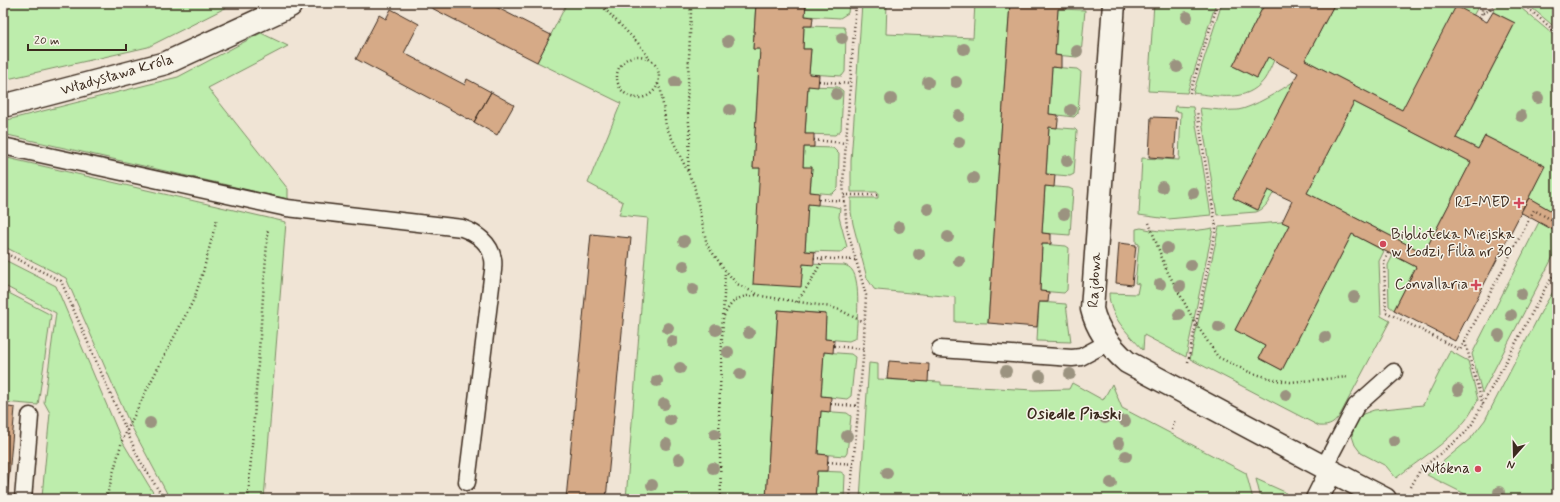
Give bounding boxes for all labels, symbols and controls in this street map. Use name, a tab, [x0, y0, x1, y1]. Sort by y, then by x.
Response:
scale bar	[28, 26, 126, 52]
text: 20 m	[34, 33, 60, 49]
street label: Władysława Króla	[58, 49, 176, 101]
place label: RI-MED	[1455, 193, 1510, 213]
marker: RI-MED	[1513, 197, 1525, 209]
place label: Biblioteka Miejska w Łodzi, Filia nr 30	[1391, 225, 1516, 262]
marker: Biblioteka Miejska w Łodzi, Filia nr 30	[1378, 239, 1388, 249]
street label: Rajdowa	[1084, 251, 1106, 308]
place label: Convallaria	[1395, 275, 1468, 295]
marker: Convallaria	[1471, 280, 1481, 290]
district label: Osiedle Piaski	[1027, 404, 1122, 425]
north arrow	[1494, 436, 1534, 476]
text: N	[1505, 457, 1517, 472]
place label: Włókna	[1421, 459, 1470, 479]
marker: Włókna	[1473, 464, 1483, 474]

